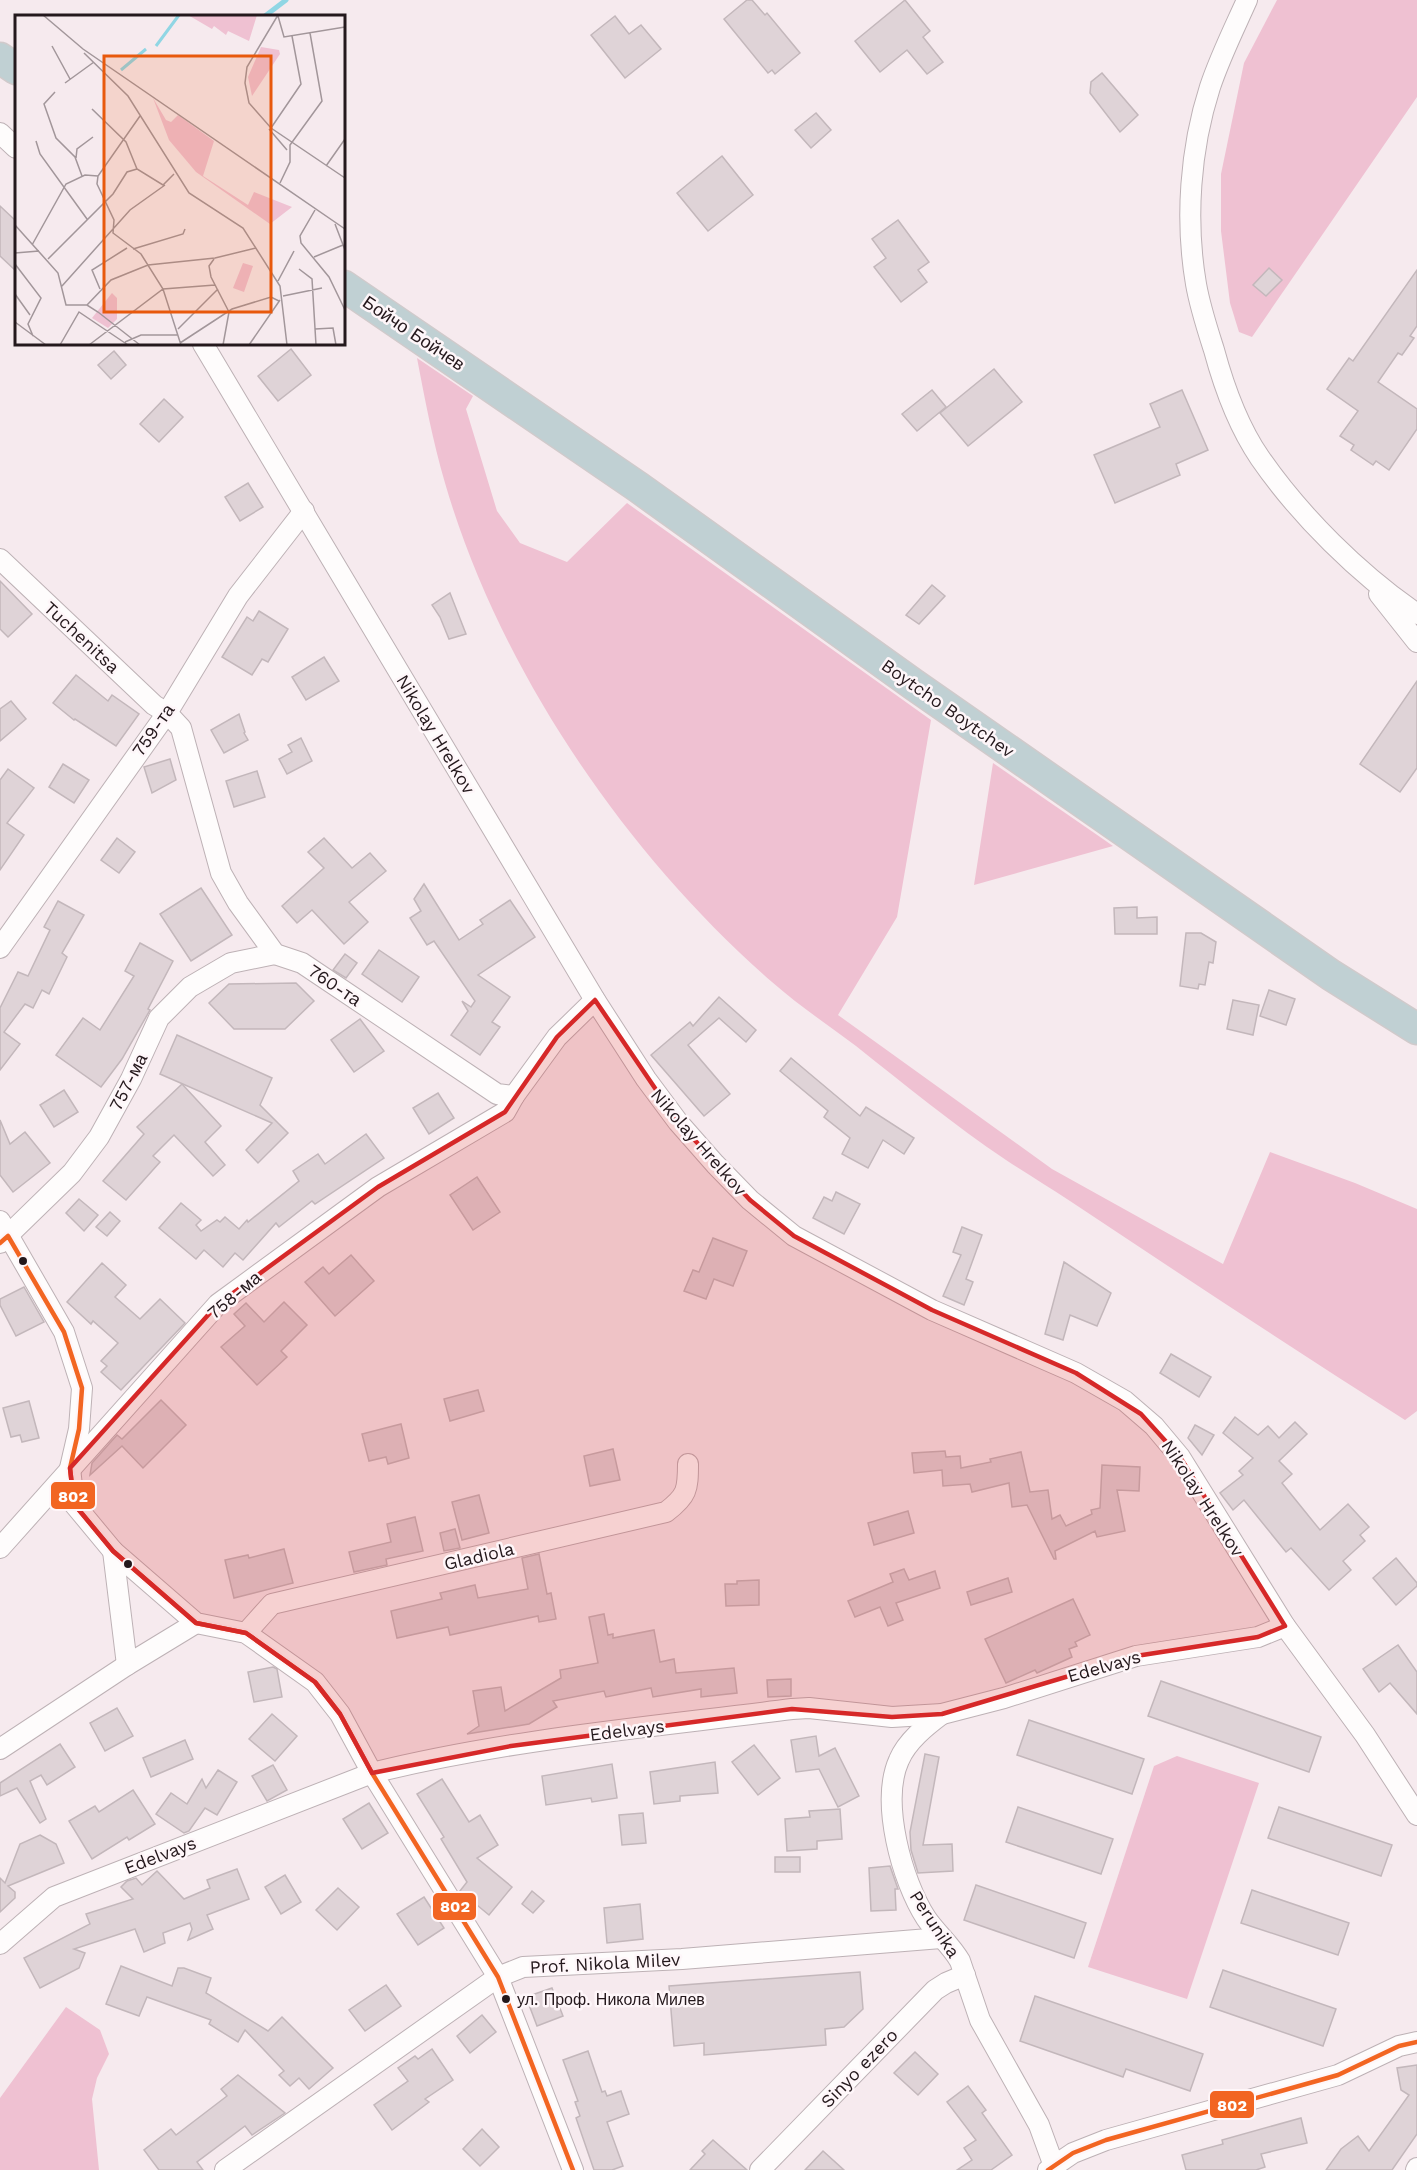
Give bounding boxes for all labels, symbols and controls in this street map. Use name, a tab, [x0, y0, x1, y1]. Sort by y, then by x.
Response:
inset map	[15, 15, 345, 345]
street label: Бойчо Бойчев	[359, 291, 469, 375]
street label: Tuchenitsa	[40, 597, 124, 677]
street label: Boytcho Boytchev	[878, 654, 1019, 762]
street label: Nikolay Hrelkov	[392, 671, 480, 798]
street label: 759-та	[128, 699, 179, 760]
street label: 760-та	[305, 960, 366, 1011]
street label: 757-ма	[105, 1049, 152, 1114]
street label: Nikolay Hrelkov	[647, 1084, 752, 1200]
unlabelled marker	[17, 1255, 29, 1267]
street label: 758-ма	[203, 1266, 266, 1323]
street label: Nikolay Hrelkov	[1157, 1436, 1249, 1561]
line badge: 802	[50, 1481, 96, 1510]
text: 802	[58, 1487, 88, 1506]
street label: Gladiola	[442, 1538, 516, 1574]
unlabelled marker	[122, 1558, 134, 1570]
street label: Edelvays	[1065, 1646, 1143, 1686]
street label: Edelvays	[588, 1715, 666, 1745]
street label: Edelvays	[121, 1832, 199, 1878]
street label: Perunika	[906, 1886, 964, 1962]
line badge: 802	[432, 1892, 477, 1921]
text: 802	[440, 1897, 470, 1916]
street label: Prof. Nikola Milev	[529, 1949, 681, 1977]
place label: ул. Проф. Никола Милев	[517, 1990, 705, 2009]
marker: ул. Проф. Никола Милев	[500, 1993, 512, 2005]
street label: Sinyo ezero	[816, 2024, 902, 2112]
line badge: 802	[1209, 2090, 1255, 2119]
text: 802	[1217, 2096, 1247, 2115]

